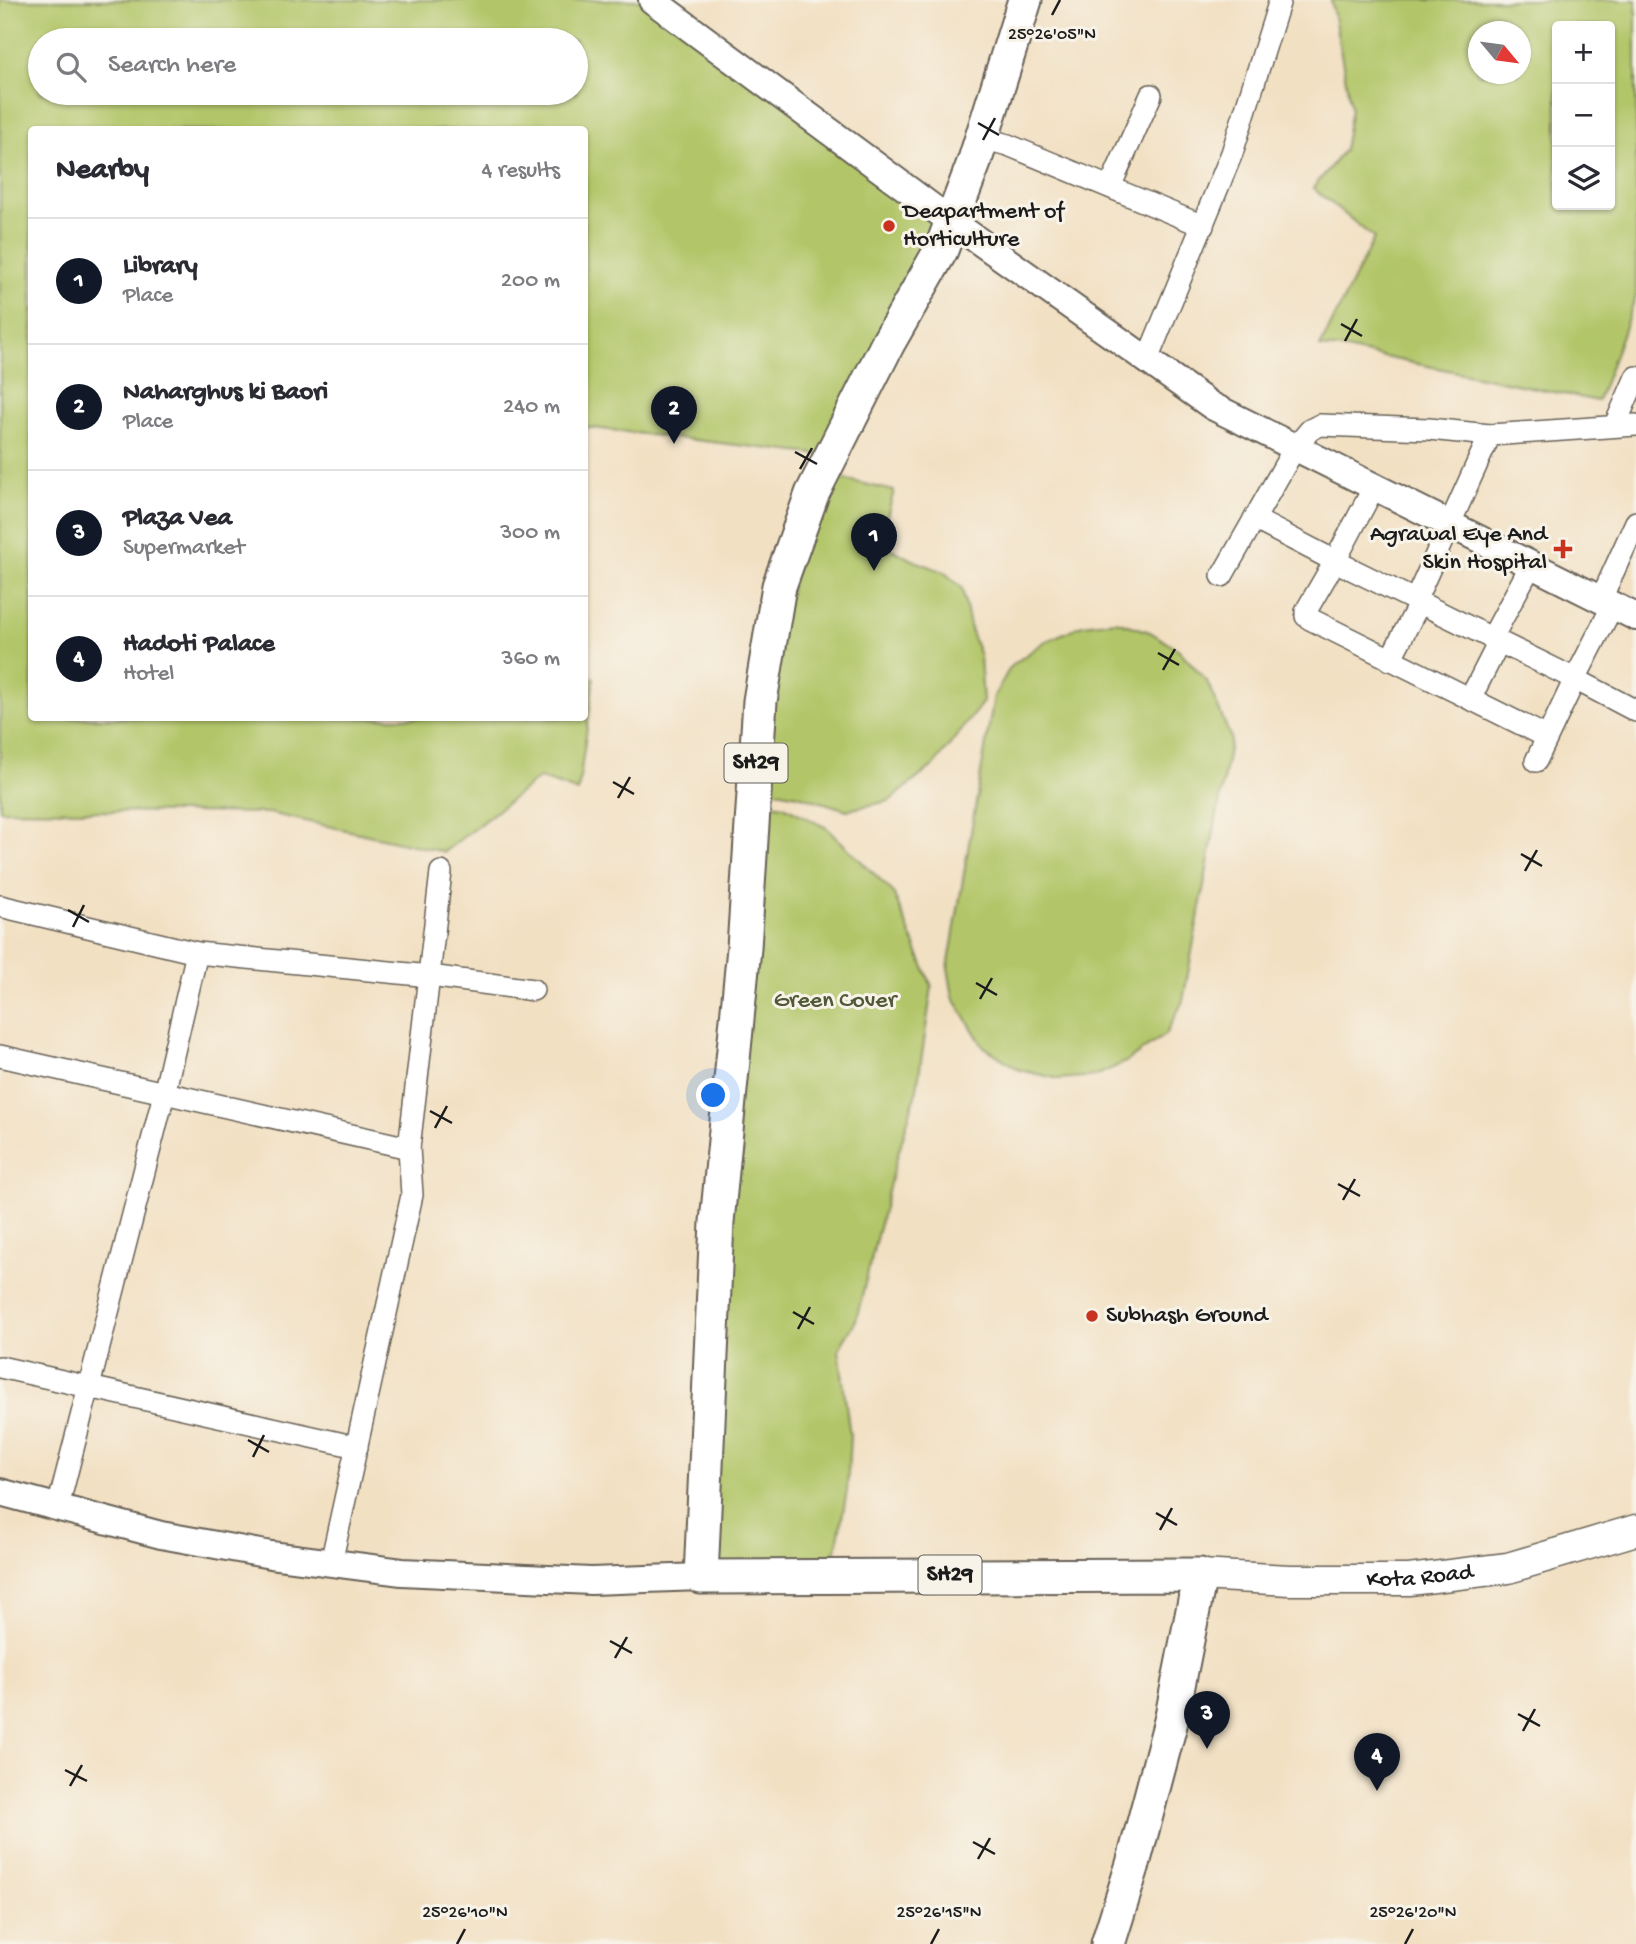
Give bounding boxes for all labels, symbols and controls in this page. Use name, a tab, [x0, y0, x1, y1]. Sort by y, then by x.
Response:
north arrow	[1468, 21, 1531, 84]
map controls	[1552, 21, 1615, 210]
button: +	[1552, 21, 1615, 84]
text: 25°26'05"N	[1008, 25, 1096, 46]
search box	[28, 28, 588, 105]
icon: search	[52, 48, 90, 86]
text: Search here	[108, 51, 236, 82]
button: −	[1552, 84, 1615, 147]
button: layers	[1552, 147, 1615, 210]
text: Nearby	[56, 154, 149, 189]
text: 4 results	[481, 158, 560, 185]
place label: Deapartment of Horticulture	[901, 198, 1066, 255]
marker: Deapartment of Horticulture	[881, 218, 897, 234]
text: Library	[123, 252, 198, 283]
text: 1	[74, 268, 84, 295]
text: 200 m	[501, 268, 560, 295]
text: Place	[123, 283, 173, 310]
text: Naharghus ki Baori	[123, 378, 328, 409]
pin: 2	[651, 386, 697, 444]
text: 2	[73, 394, 85, 421]
text: 240 m	[503, 394, 560, 421]
text: Place	[123, 409, 173, 436]
text: Plaza Vea	[123, 504, 232, 535]
pin: 1	[851, 513, 897, 571]
text: 3	[73, 520, 85, 547]
text: 300 m	[500, 520, 560, 547]
place label: Agrawal Eye And Skin Hospital	[1370, 521, 1549, 578]
text: Supermarket	[123, 535, 245, 562]
marker: Agrawal Eye And Skin Hospital	[1553, 539, 1573, 559]
text: Hadoti Palace	[123, 630, 275, 661]
text: 4	[74, 646, 84, 673]
text: 360 m	[502, 646, 560, 673]
text: Hotel	[123, 661, 174, 688]
road number: SH29	[724, 744, 788, 782]
park label: Green Cover	[774, 987, 899, 1016]
your location	[696, 1078, 730, 1112]
place label: Subhash Ground	[1106, 1302, 1269, 1331]
marker: Subhash Ground	[1084, 1308, 1100, 1324]
road number: SH29	[918, 1556, 982, 1594]
street label: Kota Road	[1366, 1558, 1477, 1595]
pin: 3	[1184, 1691, 1230, 1749]
pin: 4	[1354, 1733, 1400, 1791]
text: 25°26'10"N	[422, 1903, 508, 1924]
text: 25°26'15"N	[897, 1903, 981, 1924]
text: 25°26'20"N	[1369, 1903, 1457, 1924]

